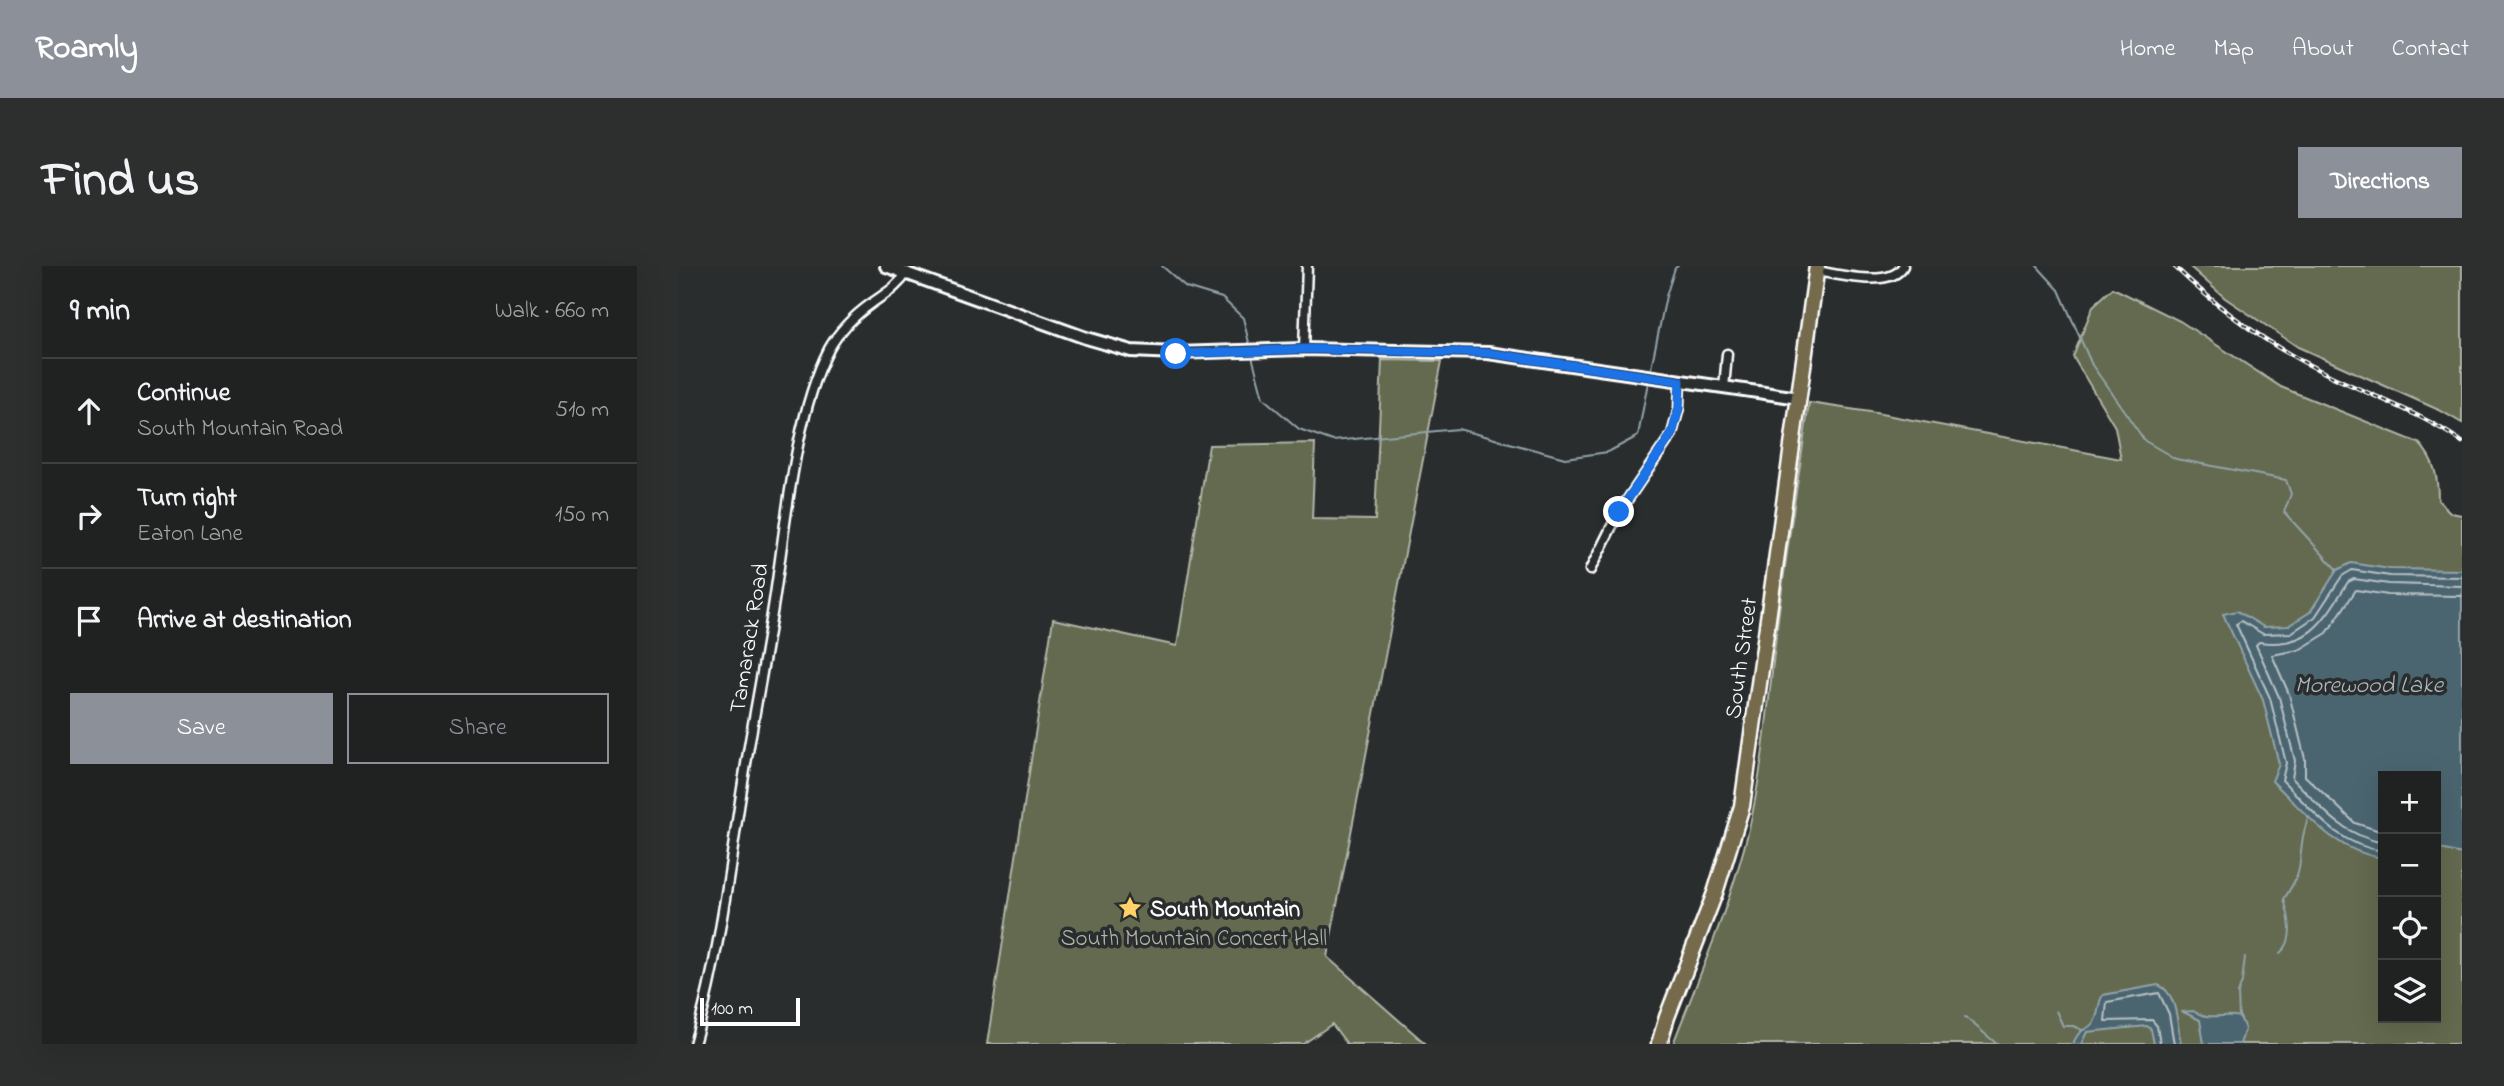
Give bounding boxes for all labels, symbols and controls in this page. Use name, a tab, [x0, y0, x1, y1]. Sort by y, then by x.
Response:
text: Roamly	[35, 25, 138, 73]
text: Home	[2120, 32, 2176, 67]
text: Map	[2214, 32, 2254, 67]
text: About	[2292, 32, 2354, 67]
text: Contact	[2392, 32, 2469, 67]
text: Find us	[42, 146, 199, 218]
button: Directions	[2298, 147, 2462, 218]
text: 9 min	[70, 290, 130, 334]
text: Walk · 660 m	[495, 295, 609, 328]
route start	[1160, 338, 1191, 369]
text: Continue	[137, 375, 230, 413]
icon: ahead	[70, 392, 108, 430]
text: 510 m	[555, 394, 609, 427]
text: South Mountain Road	[137, 413, 343, 446]
text: Turn right	[137, 480, 237, 518]
route end	[1603, 496, 1634, 527]
icon: right	[70, 497, 108, 535]
text: 150 m	[555, 499, 609, 532]
text: Eaton Lane	[137, 518, 243, 551]
street label: Tamarack Road	[722, 561, 779, 716]
street label: South Street	[1718, 595, 1767, 721]
icon: arrive	[70, 602, 108, 640]
text: Arrive at destination	[137, 602, 352, 640]
water label: Morewood Lake	[2295, 669, 2444, 704]
button: Save	[70, 693, 333, 764]
button: Share	[347, 693, 609, 764]
map controls	[2378, 771, 2441, 1023]
button: +	[2378, 771, 2441, 834]
button: −	[2378, 834, 2441, 897]
place icon: South Mountain	[1116, 894, 1144, 922]
place label: South Mountain	[1150, 894, 1300, 927]
button: locate	[2378, 897, 2441, 960]
park label: South Mountain Concert Hall	[1061, 923, 1327, 956]
button: layers	[2378, 960, 2441, 1023]
scale bar	[700, 995, 800, 1027]
text: 100 m	[711, 996, 753, 1023]

